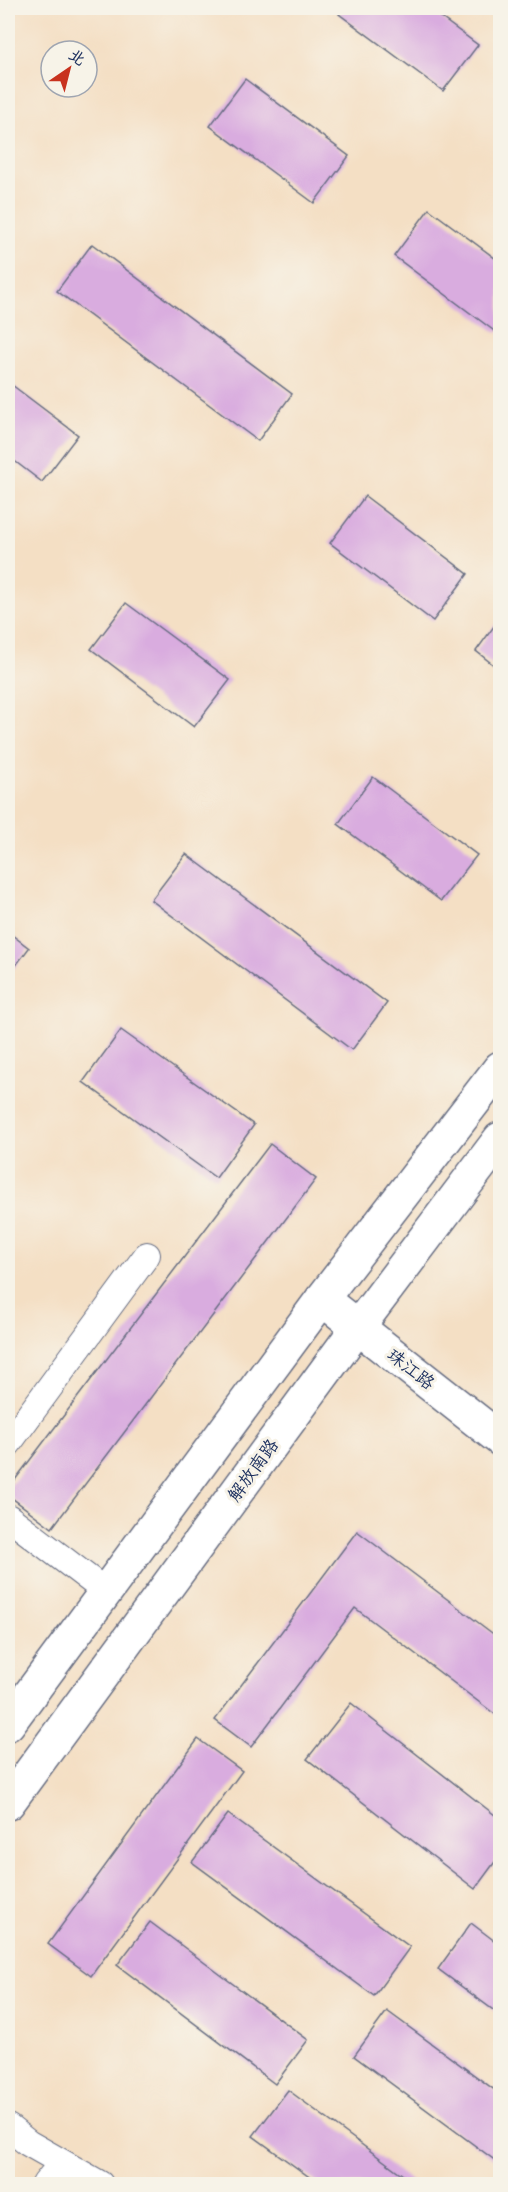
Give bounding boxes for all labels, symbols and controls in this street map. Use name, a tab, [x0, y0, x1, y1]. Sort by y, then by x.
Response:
north arrow	[39, 39, 99, 99]
text: 北	[65, 45, 89, 70]
street label: 珠江路	[382, 1344, 439, 1395]
street label: 解放南路	[223, 1434, 284, 1506]

